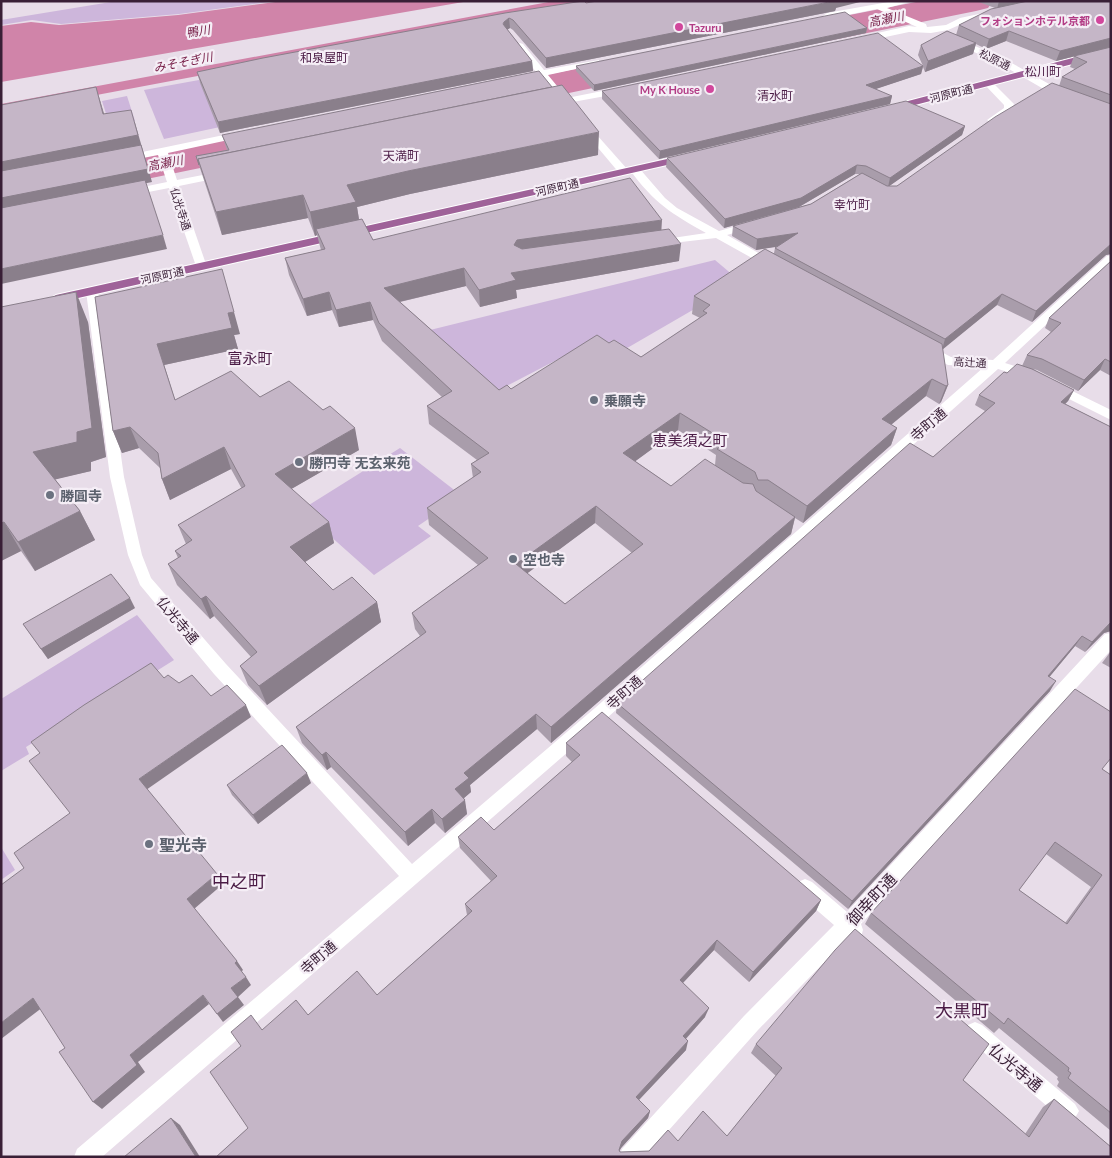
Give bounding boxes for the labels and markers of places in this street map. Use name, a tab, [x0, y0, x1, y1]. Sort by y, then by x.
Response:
place label: フォションホテル京都	[980, 14, 1090, 27]
marker: フォションホテル京都	[1094, 14, 1106, 26]
marker: Tazuru	[673, 21, 685, 33]
place label: Tazuru	[689, 21, 722, 34]
place label: My K House	[640, 83, 700, 96]
marker: My K House	[704, 83, 716, 95]
place label: 乗願寺	[604, 392, 646, 409]
marker: 乗願寺	[588, 394, 600, 406]
place label: 勝円寺 无玄来苑	[309, 454, 410, 471]
marker: 勝円寺 无玄来苑	[293, 456, 305, 468]
place label: 勝圓寺	[60, 487, 102, 504]
marker: 勝圓寺	[44, 489, 56, 501]
place label: 空也寺	[523, 551, 565, 568]
marker: 空也寺	[507, 553, 519, 565]
place label: 聖光寺	[159, 835, 207, 854]
marker: 聖光寺	[143, 838, 155, 850]

